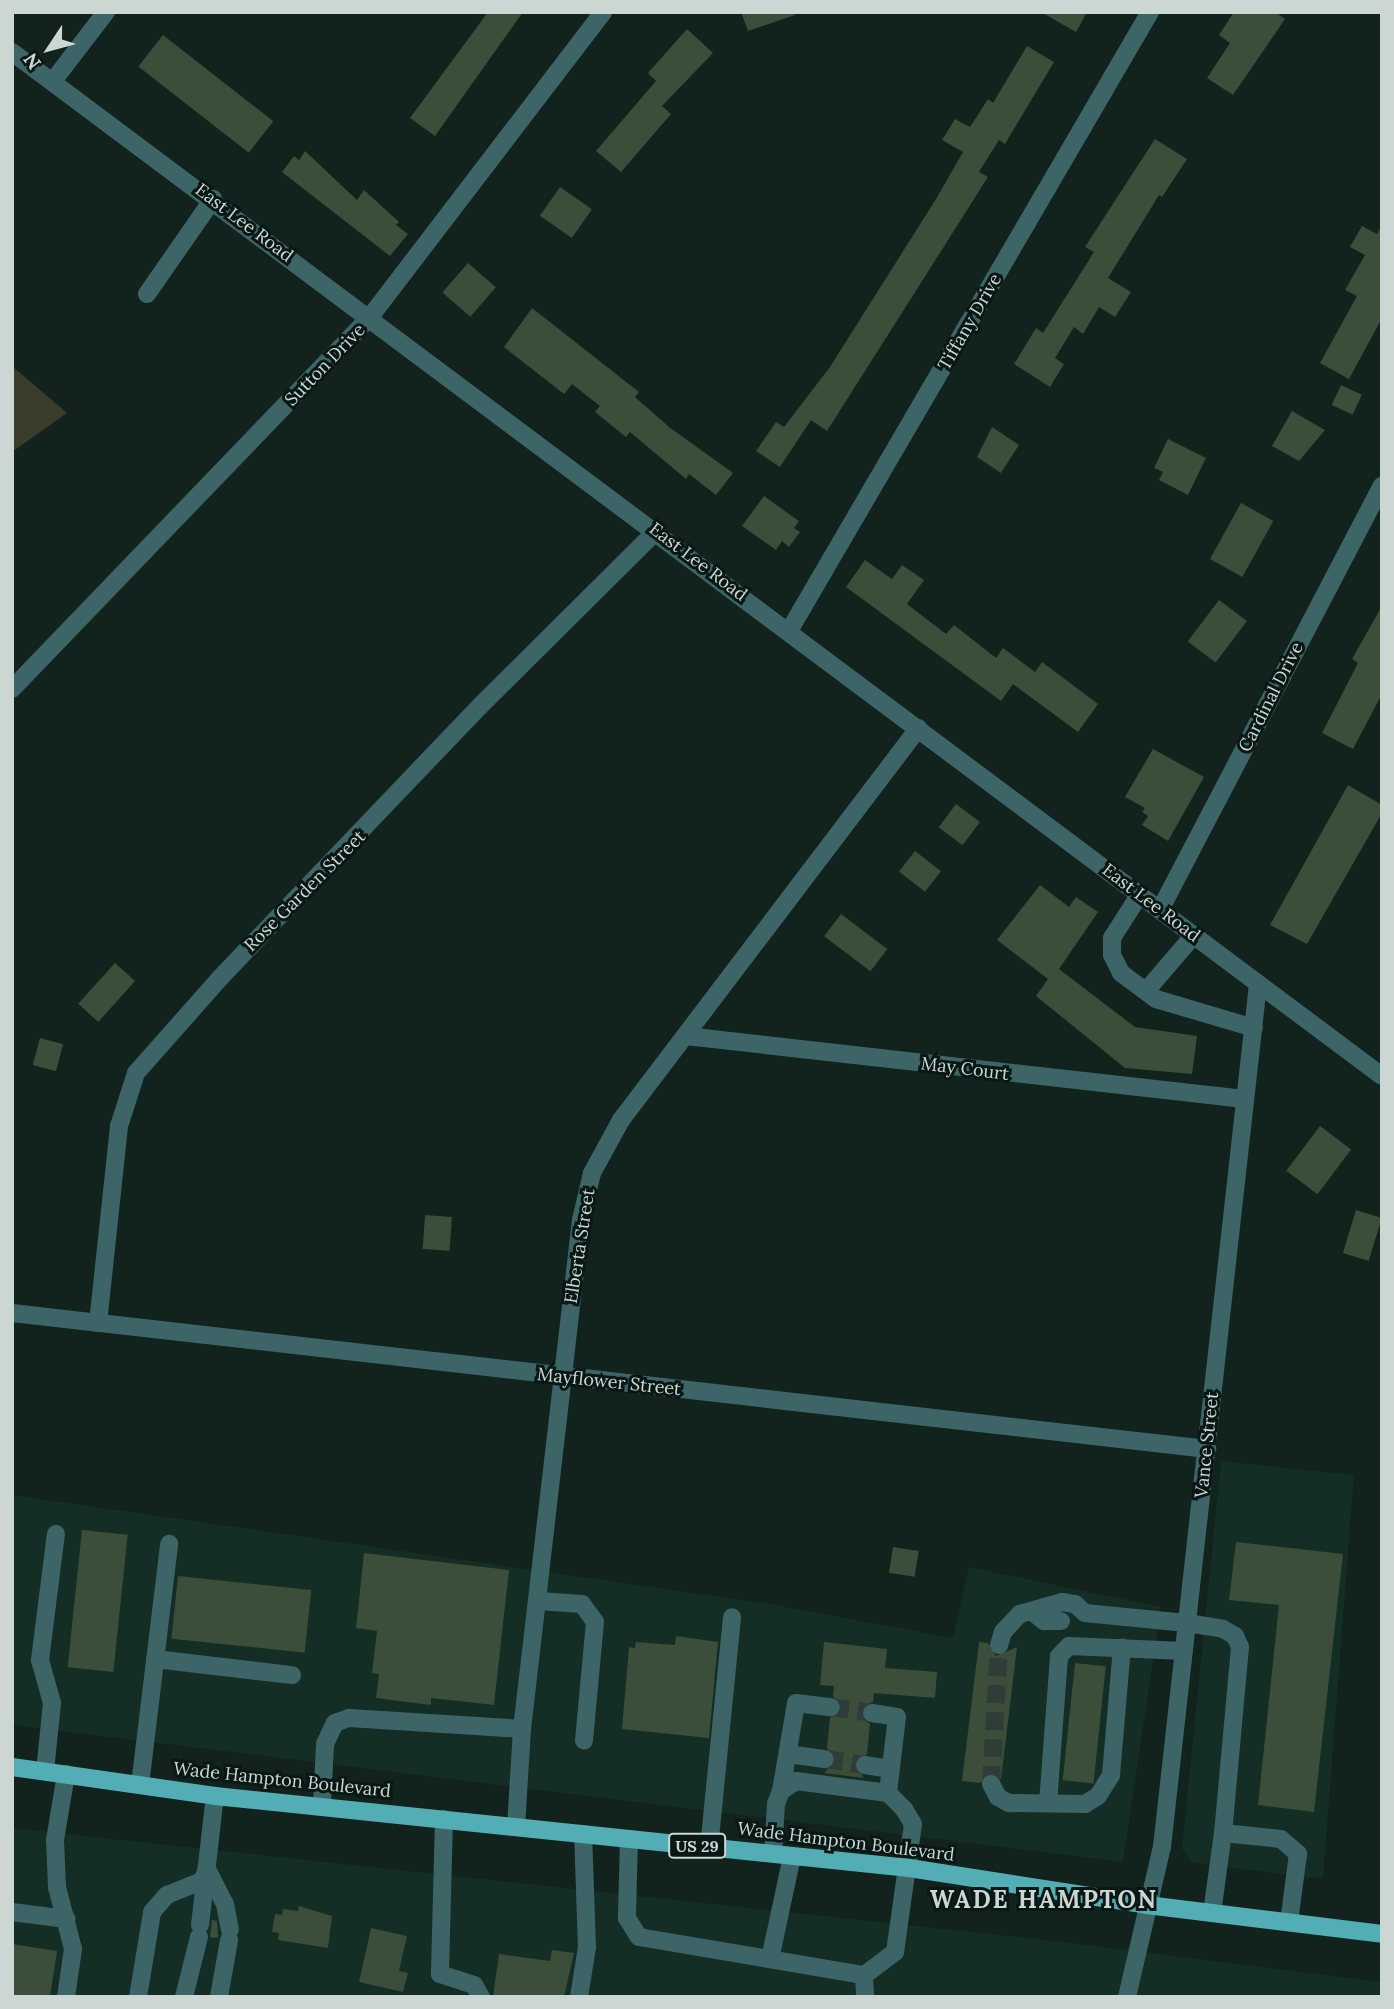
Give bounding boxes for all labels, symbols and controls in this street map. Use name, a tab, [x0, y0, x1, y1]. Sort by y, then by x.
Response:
north arrow	[14, 14, 84, 84]
text: N	[18, 48, 46, 74]
street label: East Lee Road	[191, 179, 297, 267]
street label: Tiffany Drive	[934, 270, 1006, 374]
street label: Sutton Drive	[280, 319, 370, 411]
street label: East Lee Road	[645, 518, 751, 606]
street label: Cardinal Drive	[1234, 639, 1308, 755]
street label: Rose Garden Street	[240, 826, 370, 956]
street label: East Lee Road	[1098, 859, 1204, 947]
street label: May Court	[920, 1053, 1010, 1085]
street label: Elberta Street	[560, 1187, 600, 1305]
street label: Mayflower Street	[536, 1364, 682, 1400]
street label: Vance Street	[1191, 1391, 1223, 1499]
street label: Wade Hampton Boulevard	[172, 1758, 392, 1802]
street label: Wade Hampton Boulevard	[736, 1818, 956, 1866]
road number: US 29	[667, 1834, 727, 1858]
district label: WADE HAMPTON	[931, 1886, 1157, 1914]

